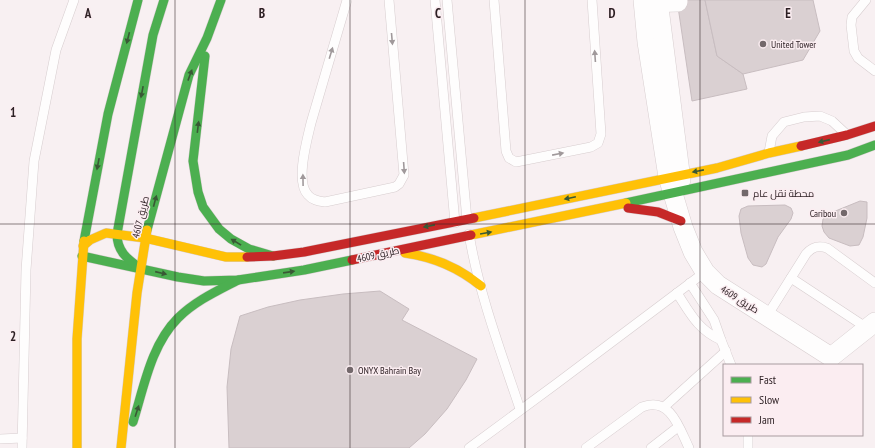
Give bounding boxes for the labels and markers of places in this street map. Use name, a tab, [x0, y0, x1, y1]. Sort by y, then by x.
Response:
place label: United Tower	[771, 38, 816, 51]
marker: United Tower	[758, 39, 768, 49]
place label: محطة نقل عام	[753, 187, 814, 201]
marker: محطة نقل عام	[740, 188, 750, 198]
place label: Caribou	[810, 207, 836, 220]
marker: Caribou	[839, 208, 849, 218]
place label: ONYX Bahrain Bay	[358, 364, 421, 377]
marker: ONYX Bahrain Bay	[345, 365, 355, 375]

